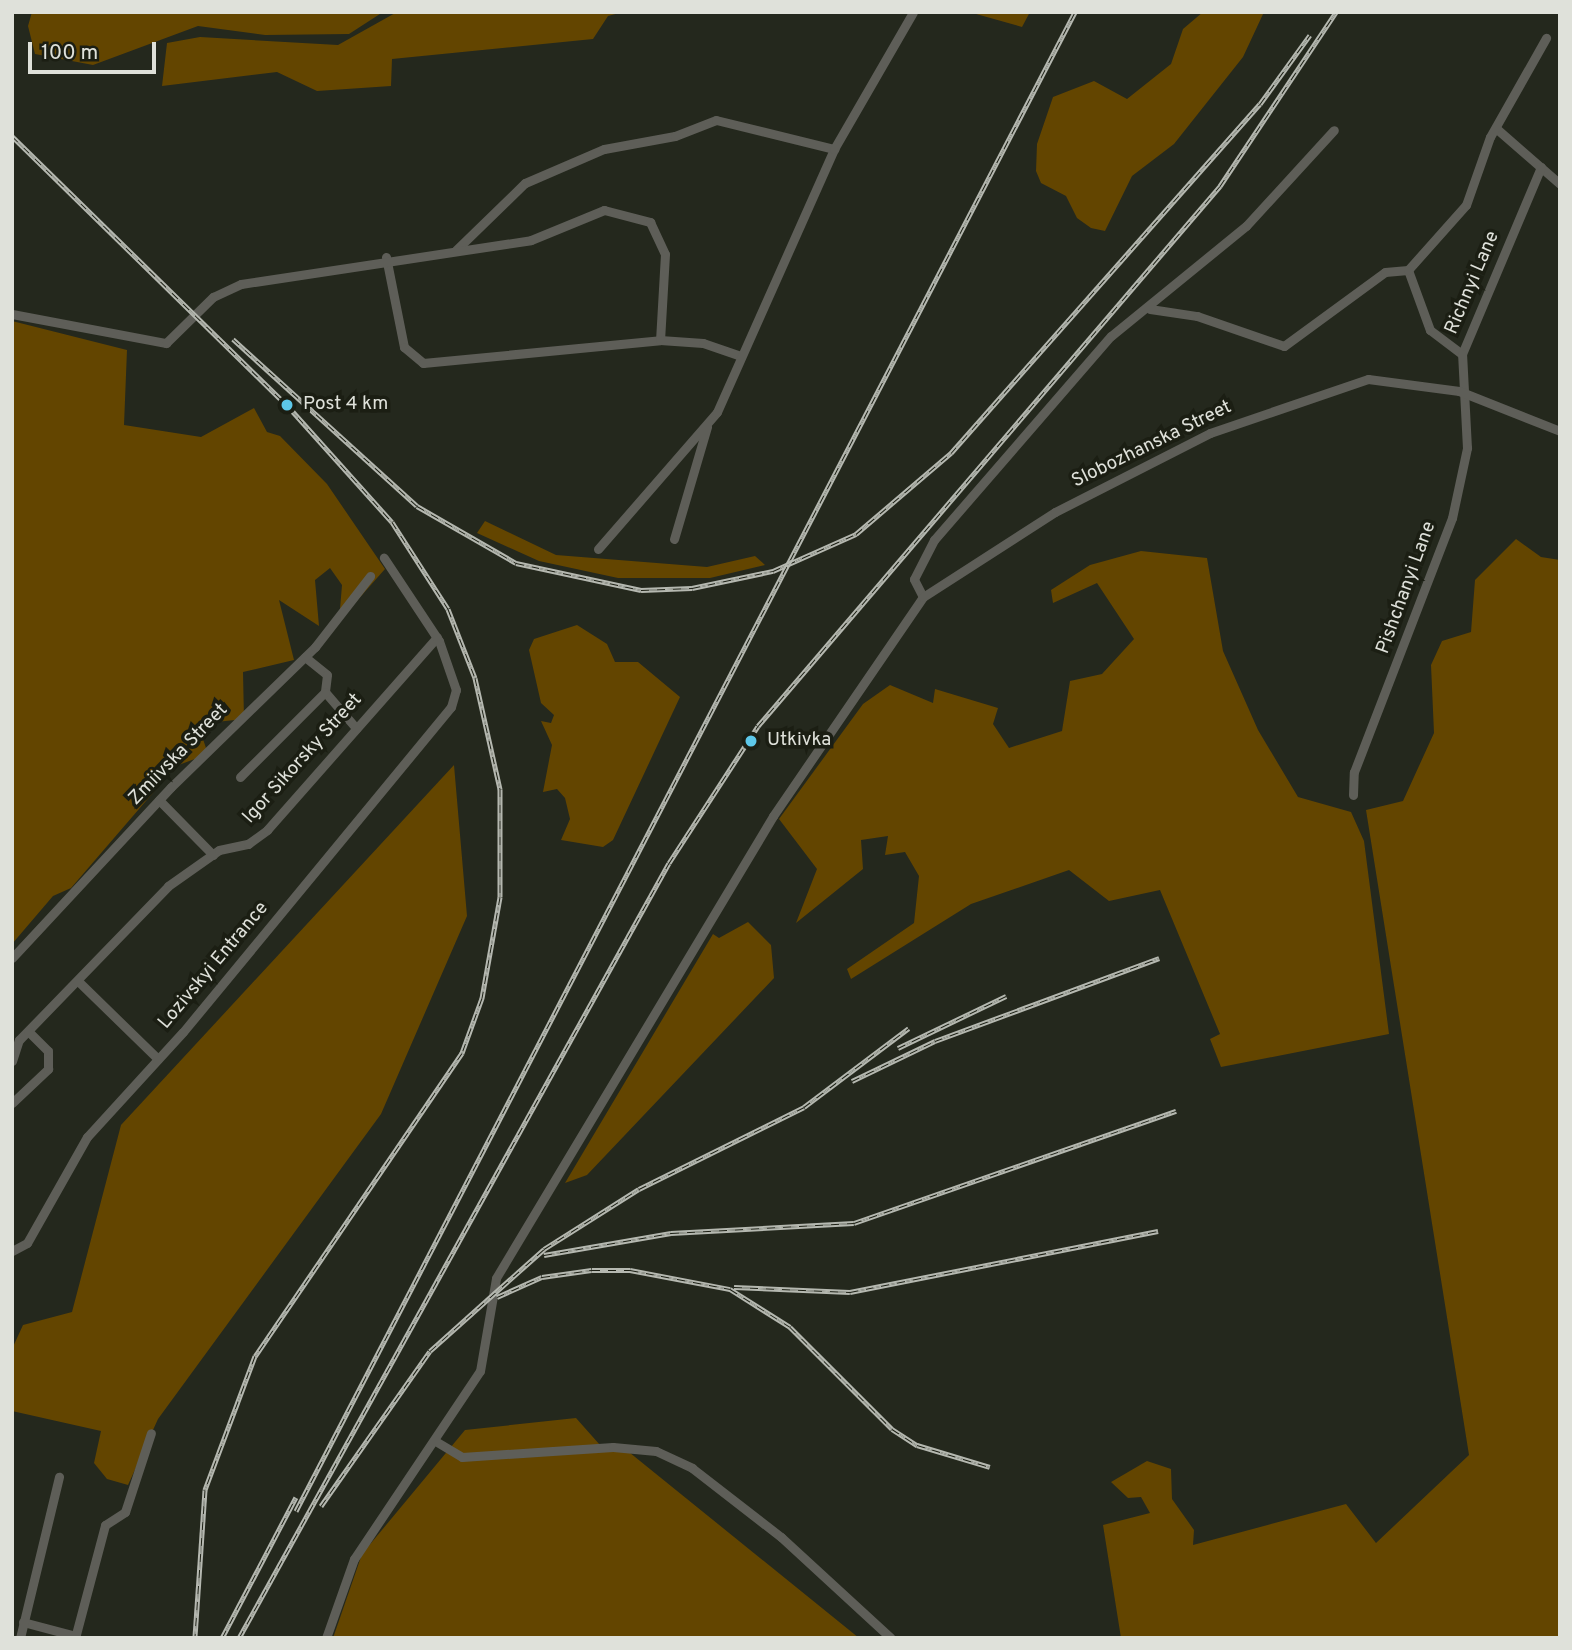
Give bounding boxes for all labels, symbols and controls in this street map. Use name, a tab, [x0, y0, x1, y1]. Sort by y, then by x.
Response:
scale bar	[32, 28, 159, 72]
text: 100 m	[41, 40, 98, 67]
street label: Richnyi Lane	[1441, 228, 1505, 338]
place label: Post 4 km	[303, 394, 388, 416]
marker: Post 4 km	[277, 395, 297, 415]
street label: Slobozhanska Street	[1068, 396, 1236, 494]
street label: Pishchanyi Lane	[1372, 519, 1442, 657]
street label: Igor Sikorsky Street	[239, 689, 367, 829]
street label: Zmiivska Street	[125, 699, 233, 811]
place label: Utkivka	[767, 730, 831, 752]
marker: Utkivka	[741, 731, 761, 751]
street label: Lozivskyi Entrance	[154, 898, 274, 1034]

